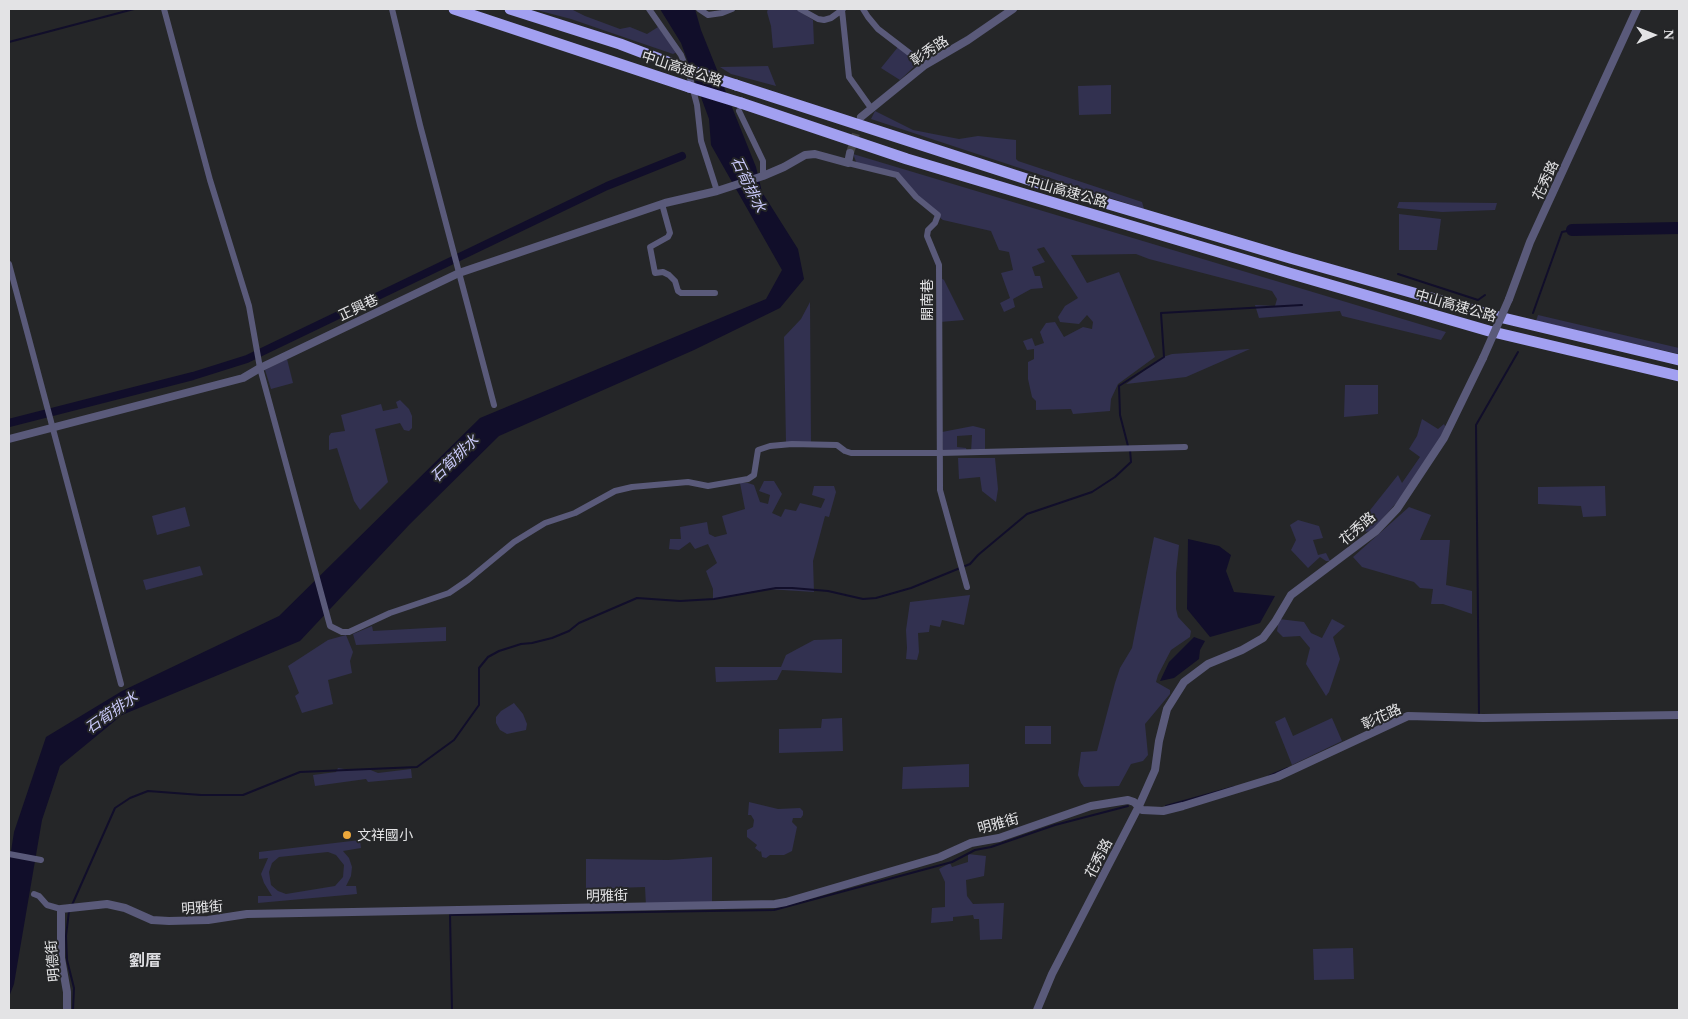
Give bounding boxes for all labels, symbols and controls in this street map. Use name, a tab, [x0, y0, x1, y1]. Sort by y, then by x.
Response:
north arrow	[1628, 10, 1678, 60]
text: N	[1661, 30, 1676, 40]
street label: 彰秀路	[907, 32, 951, 68]
street label: 中山高速公路	[639, 47, 725, 89]
water label: 石筍排水	[728, 153, 770, 215]
street label: 花秀路	[1529, 157, 1561, 203]
street label: 中山高速公路	[1024, 171, 1110, 211]
street label: 開南巷	[919, 279, 935, 321]
street label: 中山高速公路	[1413, 285, 1499, 325]
street label: 正興巷	[335, 291, 381, 323]
water label: 石筍排水	[426, 431, 482, 485]
street label: 花秀路	[1336, 508, 1378, 548]
water label: 石筍排水	[81, 687, 141, 737]
street label: 彰花路	[1358, 700, 1404, 732]
street label: 明雅街	[976, 809, 1020, 837]
place label: 文祥國小	[357, 827, 413, 843]
marker: 文祥國小	[341, 829, 353, 841]
street label: 花秀路	[1081, 835, 1115, 881]
street label: 明雅街	[586, 886, 628, 904]
street label: 明雅街	[180, 897, 224, 917]
street label: 明德街	[42, 939, 62, 983]
district label: 劉厝	[129, 950, 161, 970]

